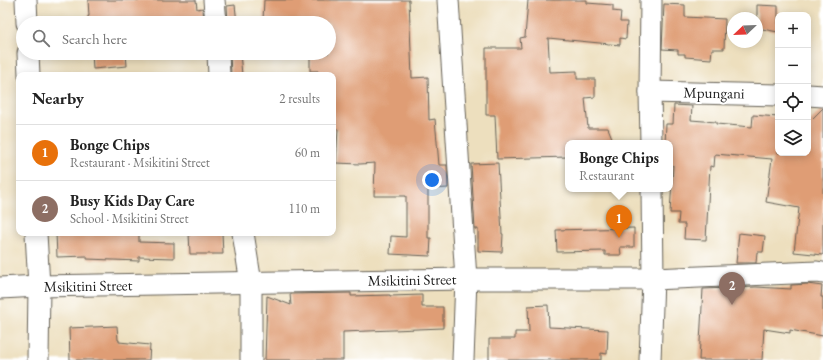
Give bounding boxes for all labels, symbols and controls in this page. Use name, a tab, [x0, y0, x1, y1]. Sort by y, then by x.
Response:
north arrow	[727, 12, 763, 48]
map controls	[775, 12, 811, 156]
button: +	[775, 12, 811, 48]
search box	[16, 16, 336, 60]
icon: search	[30, 27, 52, 49]
text: Search here	[62, 29, 127, 48]
button: −	[775, 48, 811, 84]
street label: Mpungani	[683, 82, 745, 103]
button: locate	[775, 84, 811, 120]
text: Nearby	[32, 87, 84, 109]
text: 2 results	[279, 90, 320, 107]
button: layers	[775, 120, 811, 156]
text: Bonge Chips	[70, 135, 150, 154]
popup	[565, 140, 673, 192]
text: 1	[42, 144, 48, 161]
text: 60 m	[295, 144, 320, 161]
text: Bonge Chips	[579, 148, 659, 167]
text: Restaurant · Msikitini Street	[70, 154, 210, 171]
text: Restaurant	[579, 167, 634, 184]
your location	[422, 170, 442, 190]
text: Busy Kids Day Care	[70, 191, 195, 210]
text: 2	[42, 200, 48, 217]
text: 110 m	[289, 200, 320, 217]
pin: 1	[606, 205, 632, 238]
text: School · Msikitini Street	[70, 210, 188, 227]
street label: Msikitini Street	[367, 269, 457, 290]
pin: 2	[719, 272, 745, 305]
street label: Msikitini Street	[43, 275, 133, 296]

